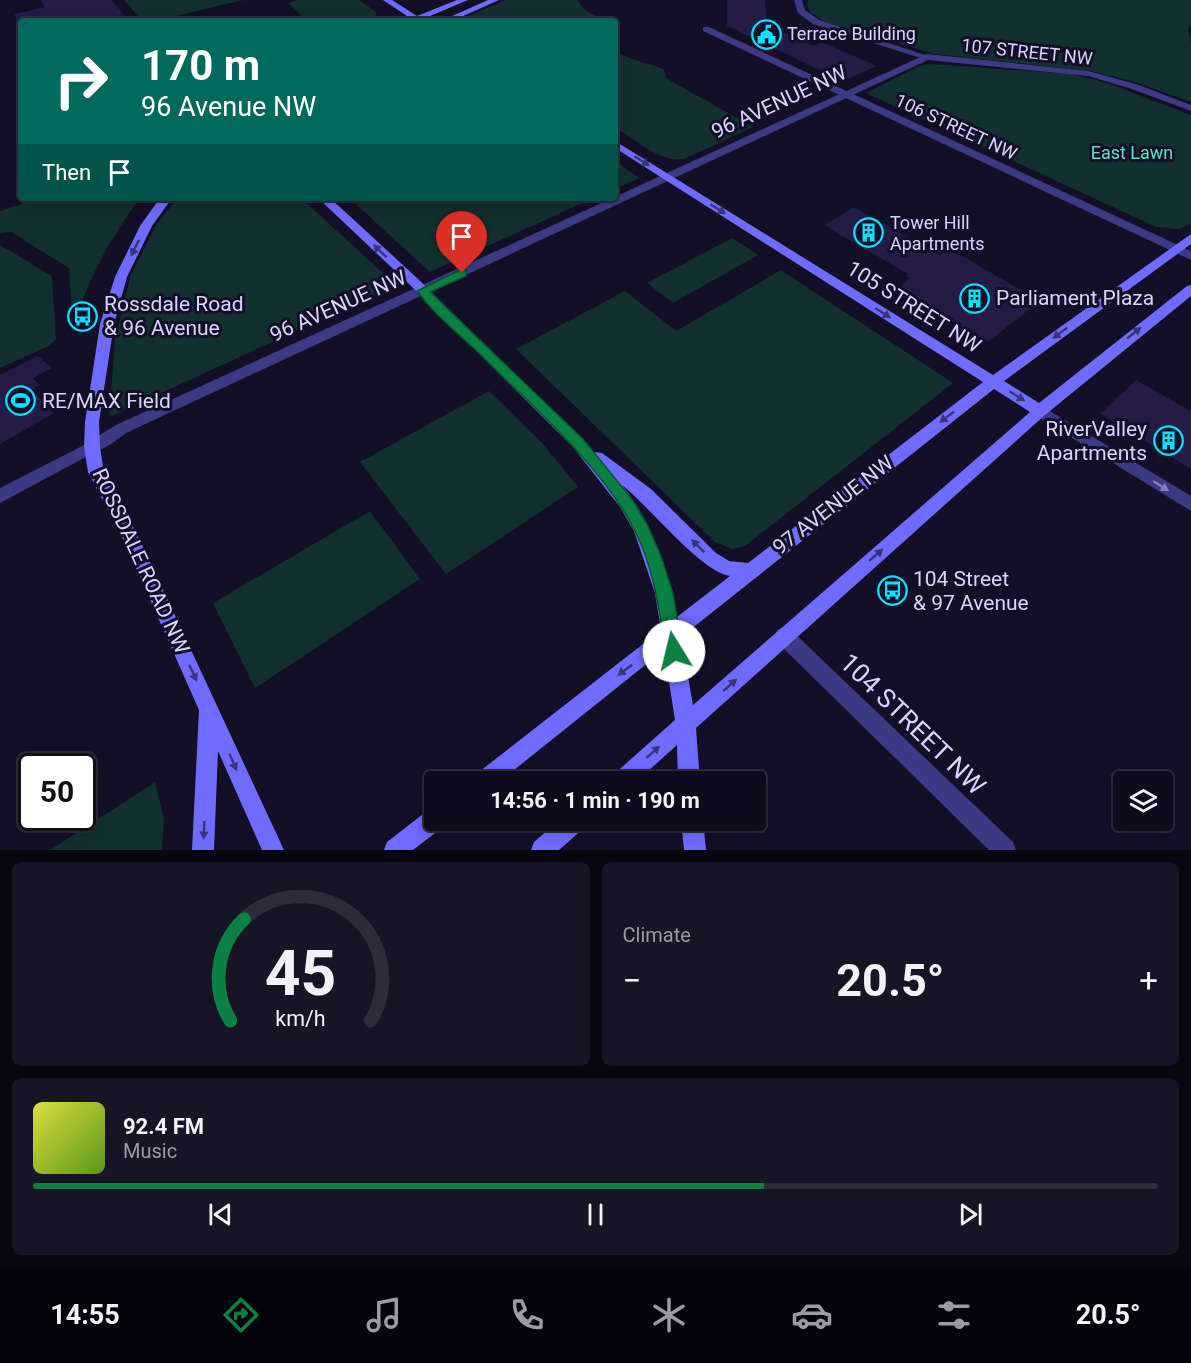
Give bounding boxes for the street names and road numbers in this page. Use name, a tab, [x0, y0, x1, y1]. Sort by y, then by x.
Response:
street label: 107 STREET NW	[960, 34, 1094, 69]
street label: 96 AVENUE NW	[708, 60, 851, 144]
street label: 106 STREET NW	[892, 89, 1020, 164]
street label: 105 STREET NW	[843, 256, 986, 358]
street label: 96 AVENUE NW	[266, 265, 410, 347]
street label: 97 AVENUE NW	[768, 450, 898, 559]
street label: ROSSDALE ROAD NW	[88, 465, 195, 658]
street label: 104 STREET NW	[834, 647, 992, 801]

